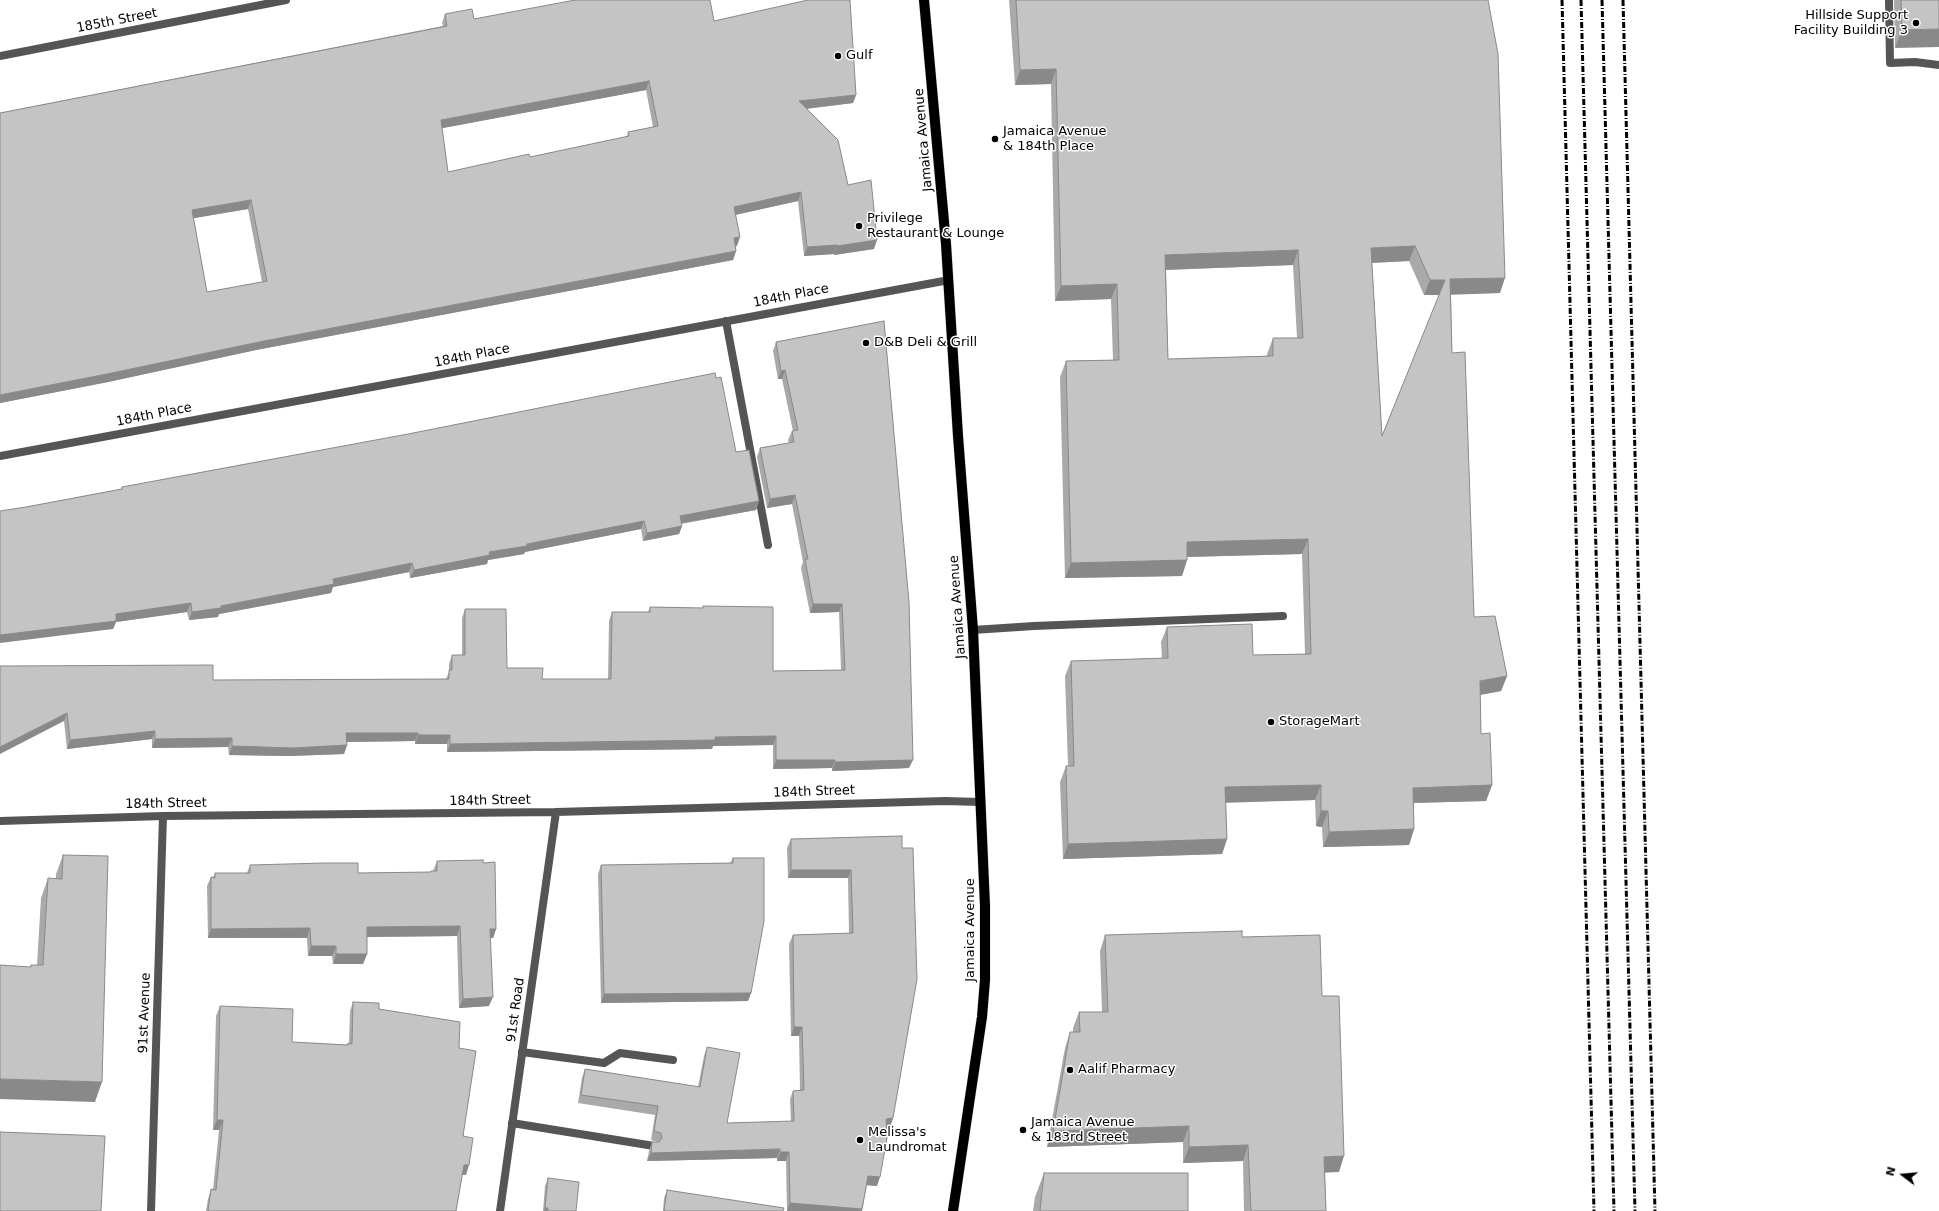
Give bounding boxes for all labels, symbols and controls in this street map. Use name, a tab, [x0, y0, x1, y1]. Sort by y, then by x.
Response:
street label: 185th Street	[75, 6, 159, 36]
place label: Hillside Support Facility Building 3	[1794, 8, 1908, 39]
marker: Hillside Support Facility Building 3	[1911, 18, 1921, 28]
place label: Gulf	[846, 48, 873, 64]
marker: Gulf	[833, 51, 843, 61]
street label: Jamaica Avenue	[912, 88, 936, 192]
place label: Jamaica Avenue & 184th Place	[1003, 124, 1107, 155]
marker: Jamaica Avenue & 184th Place	[990, 134, 1000, 144]
place label: Privilege Restaurant & Lounge	[867, 211, 1004, 242]
marker: Privilege Restaurant & Lounge	[854, 221, 864, 231]
street label: 184th Place	[752, 281, 830, 311]
place label: D&B Deli & Grill	[874, 335, 977, 351]
marker: D&B Deli & Grill	[861, 338, 871, 348]
street label: 184th Place	[433, 341, 511, 371]
street label: 184th Place	[115, 400, 193, 430]
street label: Jamaica Avenue	[947, 555, 969, 659]
place label: StorageMart	[1279, 714, 1359, 730]
marker: StorageMart	[1266, 717, 1276, 727]
street label: 184th Street	[773, 783, 855, 801]
street label: 184th Street	[449, 792, 531, 810]
street label: 184th Street	[125, 795, 207, 813]
street label: Jamaica Avenue	[963, 878, 979, 982]
street label: 91st Avenue	[136, 972, 154, 1054]
street label: 91st Road	[504, 977, 528, 1043]
place label: Aalif Pharmacy	[1078, 1062, 1175, 1078]
marker: Aalif Pharmacy	[1065, 1065, 1075, 1075]
place label: Jamaica Avenue & 183rd Street	[1031, 1115, 1135, 1146]
place label: Melissa's Laundromat	[868, 1125, 947, 1156]
marker: Jamaica Avenue & 183rd Street	[1018, 1125, 1028, 1135]
marker: Melissa's Laundromat	[855, 1135, 865, 1145]
north arrow	[1883, 1155, 1923, 1195]
text: N	[1883, 1165, 1899, 1178]

